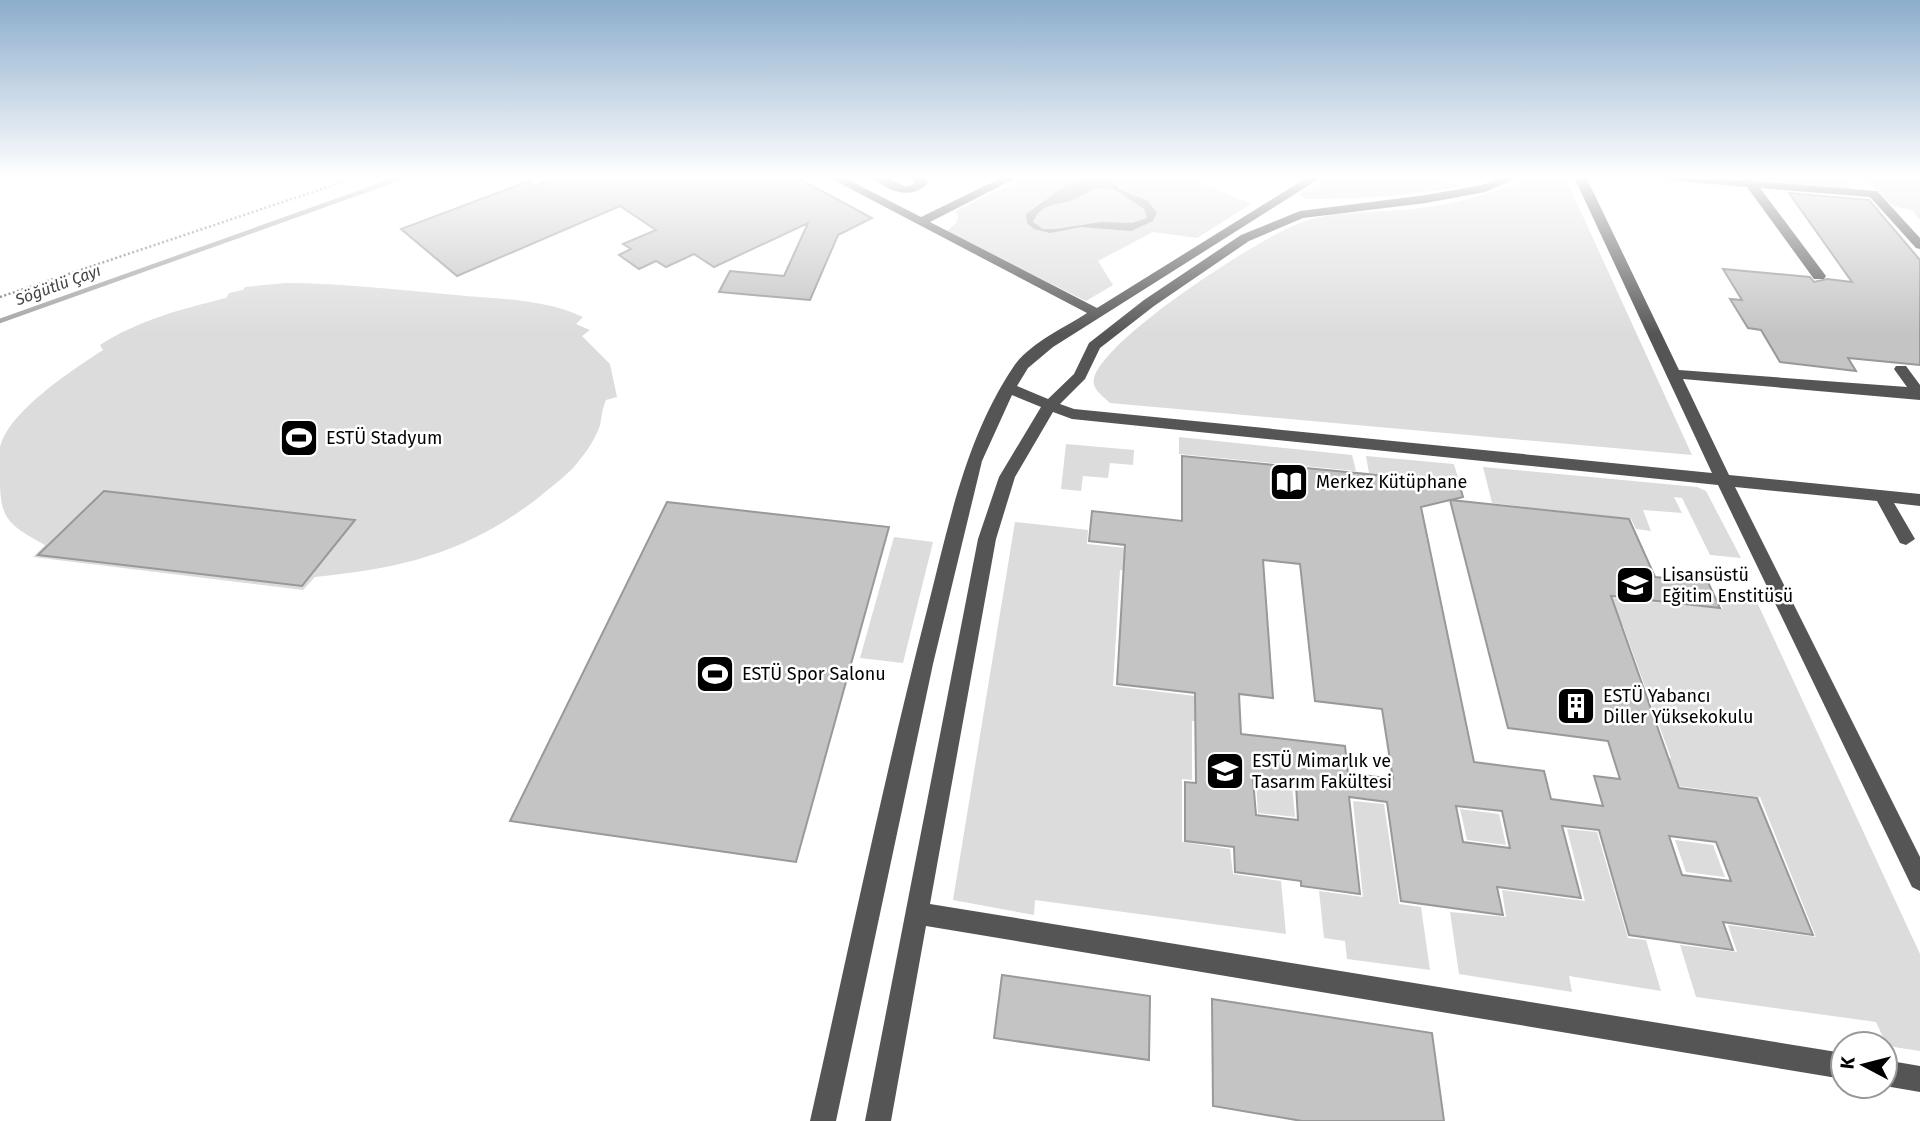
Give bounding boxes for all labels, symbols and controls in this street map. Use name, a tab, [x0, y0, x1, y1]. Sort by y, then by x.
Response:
water label: Söğütlü Çayı	[12, 261, 104, 311]
sports icon: ESTÜ Stadyum	[278, 417, 320, 459]
place label: ESTÜ Stadyum	[326, 427, 442, 449]
library icon: Merkez Kütüphane	[1268, 461, 1310, 503]
place label: Merkez Kütüphane	[1316, 471, 1467, 493]
school or university icon: Lisansüstü Eğitim Enstitüsü	[1614, 564, 1656, 606]
place label: Lisansüstü Eğitim Enstitüsü	[1662, 564, 1793, 607]
sports icon: ESTÜ Spor Salonu	[694, 653, 736, 695]
place label: ESTÜ Spor Salonu	[742, 663, 886, 685]
building icon: ESTÜ Yabancı Diller Yüksekokulu	[1555, 685, 1597, 727]
place label: ESTÜ Yabancı Diller Yüksekokulu	[1603, 685, 1753, 728]
school or university icon: ESTÜ Mimarlık ve Tasarım Fakültesi	[1204, 750, 1246, 792]
place label: ESTÜ Mimarlık ve Tasarım Fakültesi	[1252, 750, 1392, 793]
north arrow	[1829, 1030, 1899, 1100]
text: K	[1835, 1055, 1860, 1070]

